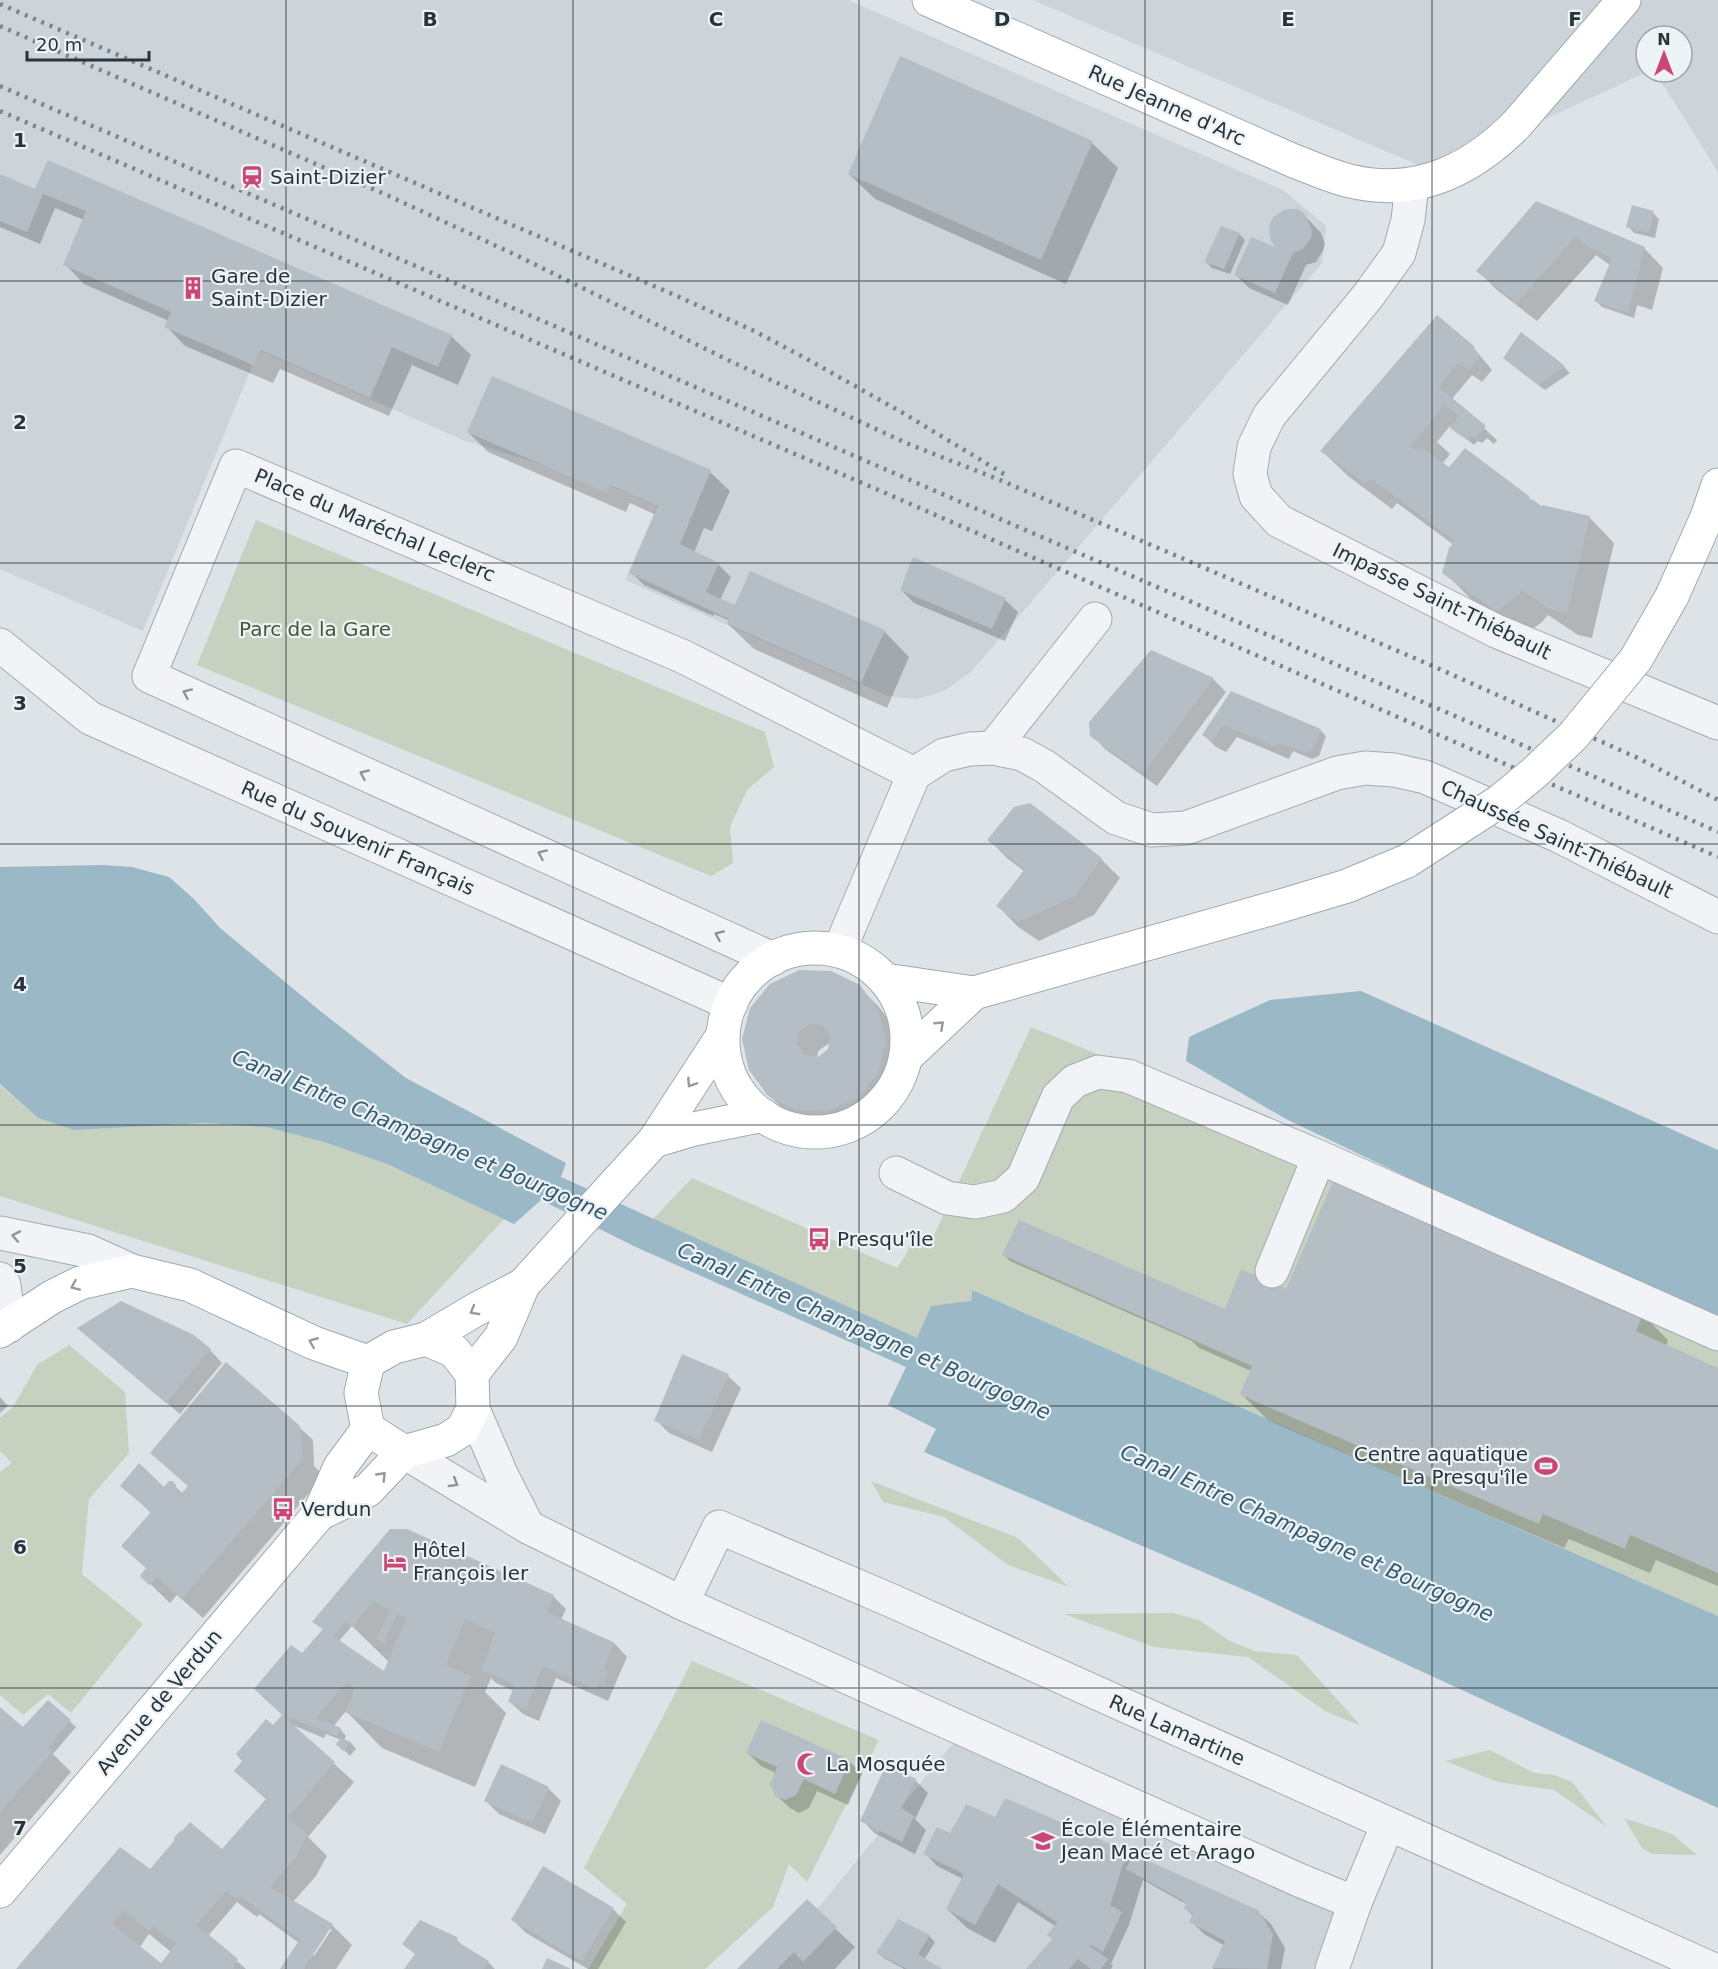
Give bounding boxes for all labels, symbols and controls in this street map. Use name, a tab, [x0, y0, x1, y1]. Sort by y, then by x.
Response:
text: B	[422, 7, 438, 31]
text: C	[709, 7, 723, 31]
text: D	[994, 7, 1010, 31]
text: E	[1281, 7, 1295, 31]
text: F	[1568, 7, 1582, 31]
scale bar	[27, 24, 148, 62]
north arrow	[1634, 24, 1694, 84]
text: N	[1657, 30, 1671, 49]
text: 20 m	[36, 34, 82, 55]
street label: Rue Jeanne d'Arc	[1085, 60, 1249, 150]
text: 1	[13, 128, 27, 152]
station icon: Saint-Dizier	[239, 164, 265, 190]
place label: Saint-Dizier	[270, 165, 387, 189]
place label: Gare de Saint-Dizier	[211, 264, 328, 311]
building icon: Gare de Saint-Dizier	[180, 275, 206, 301]
text: 2	[13, 410, 27, 434]
street label: Place du Maréchal Leclerc	[251, 463, 499, 587]
street label: Impasse Saint-Thiébault	[1329, 538, 1555, 664]
park label: Parc de la Gare	[239, 617, 391, 641]
one-way arrow	[182, 688, 193, 700]
text: 3	[13, 691, 27, 715]
one-way arrow	[360, 769, 371, 781]
street label: Chaussée Saint-Thiébault	[1437, 775, 1677, 904]
street label: Rue du Souvenir Français	[238, 776, 478, 900]
one-way arrow	[537, 850, 548, 862]
one-way arrow	[715, 930, 726, 942]
text: 4	[13, 972, 27, 996]
one-way arrow	[933, 1021, 944, 1032]
water label: Canal Entre Champagne et Bourgogne	[229, 1045, 611, 1225]
one-way arrow	[688, 1077, 699, 1088]
bus stop icon: Presqu'île	[806, 1226, 832, 1252]
place label: Presqu'île	[837, 1227, 934, 1251]
one-way arrow	[11, 1230, 21, 1243]
water label: Canal Entre Champagne et Bourgogne	[674, 1238, 1054, 1424]
text: 5	[13, 1254, 27, 1278]
one-way arrow	[71, 1278, 82, 1290]
one-way arrow	[470, 1303, 480, 1315]
one-way arrow	[309, 1337, 320, 1349]
water label: Canal Entre Champagne et Bourgogne	[1117, 1440, 1497, 1626]
place label: Centre aquatique La Presqu'île	[1354, 1442, 1528, 1489]
sports icon: Centre aquatique La Presqu'île	[1533, 1453, 1559, 1479]
one-way arrow	[375, 1472, 386, 1482]
one-way arrow	[448, 1475, 458, 1487]
bus stop icon: Verdun	[270, 1496, 296, 1522]
place label: Verdun	[301, 1497, 371, 1521]
text: 6	[13, 1535, 27, 1559]
place label: Hôtel François Ier	[413, 1538, 529, 1585]
hotel icon: Hôtel François Ier	[382, 1549, 408, 1575]
street label: Avenue de Verdun	[91, 1624, 227, 1780]
street label: Rue Lamartine	[1105, 1689, 1249, 1771]
mosque icon: La Mosquée	[795, 1751, 821, 1777]
place label: La Mosquée	[826, 1752, 946, 1776]
text: 7	[13, 1816, 27, 1840]
place label: École Élémentaire Jean Macé et Arago	[1059, 1817, 1255, 1864]
school or university icon: École Élémentaire Jean Macé et Arago	[1030, 1828, 1056, 1854]

